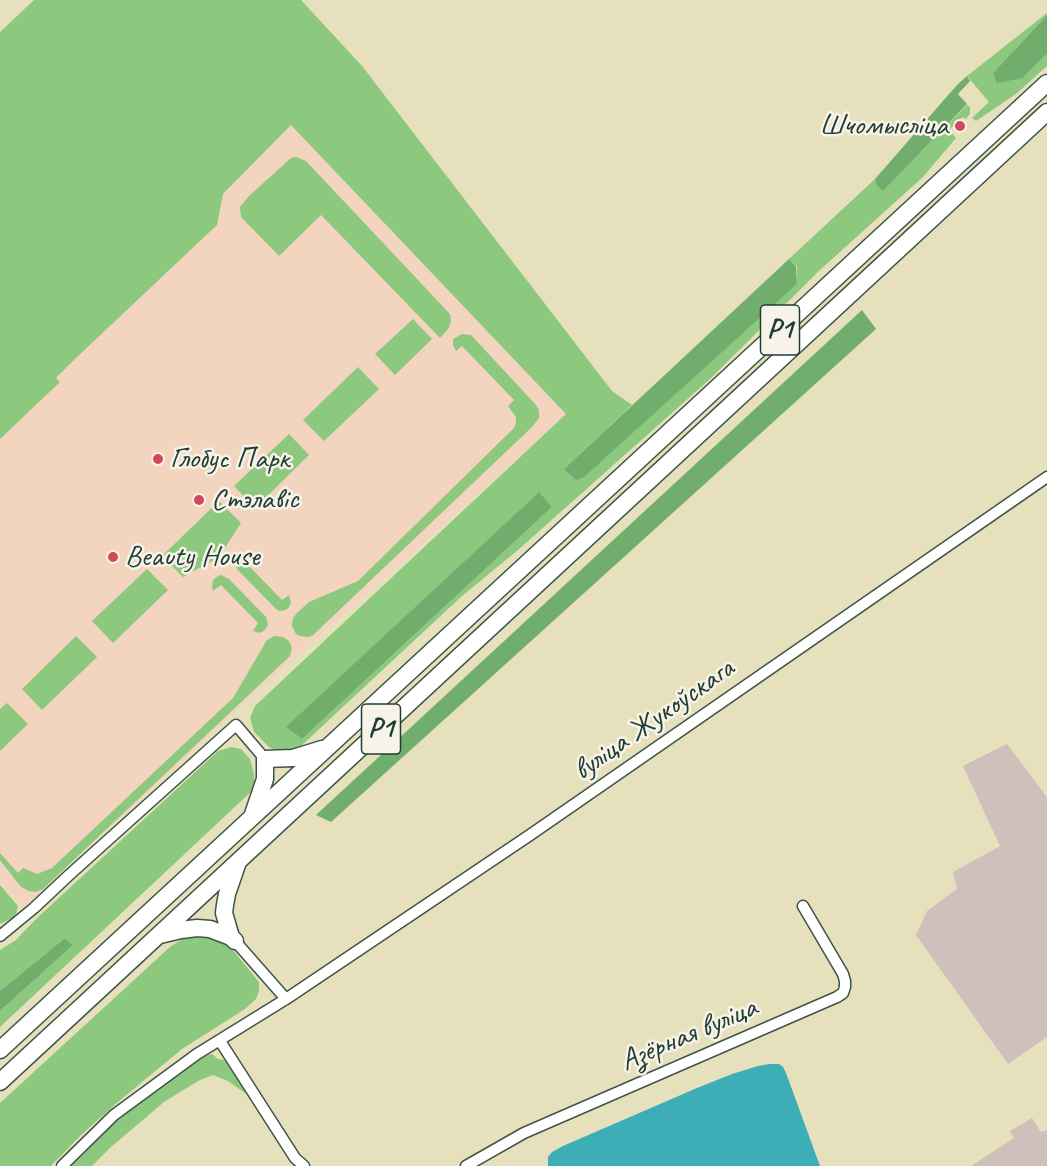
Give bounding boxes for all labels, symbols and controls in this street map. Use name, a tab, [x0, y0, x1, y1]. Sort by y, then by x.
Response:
place label: Шчомысліца	[819, 108, 948, 144]
marker: Шчомысліца	[953, 119, 967, 133]
road number: Р1	[760, 305, 800, 355]
place label: Глобус Парк	[170, 441, 289, 477]
marker: Глобус Парк	[151, 452, 165, 466]
place label: Стэлавіс	[211, 482, 299, 518]
marker: Стэлавіс	[192, 493, 206, 507]
place label: Beauty House	[125, 539, 259, 575]
marker: Beauty House	[106, 550, 120, 564]
street label: вуліца Жукоўскага	[567, 651, 741, 789]
road number: Р1	[362, 704, 400, 754]
street label: Азёрная вуліца	[615, 990, 763, 1080]

